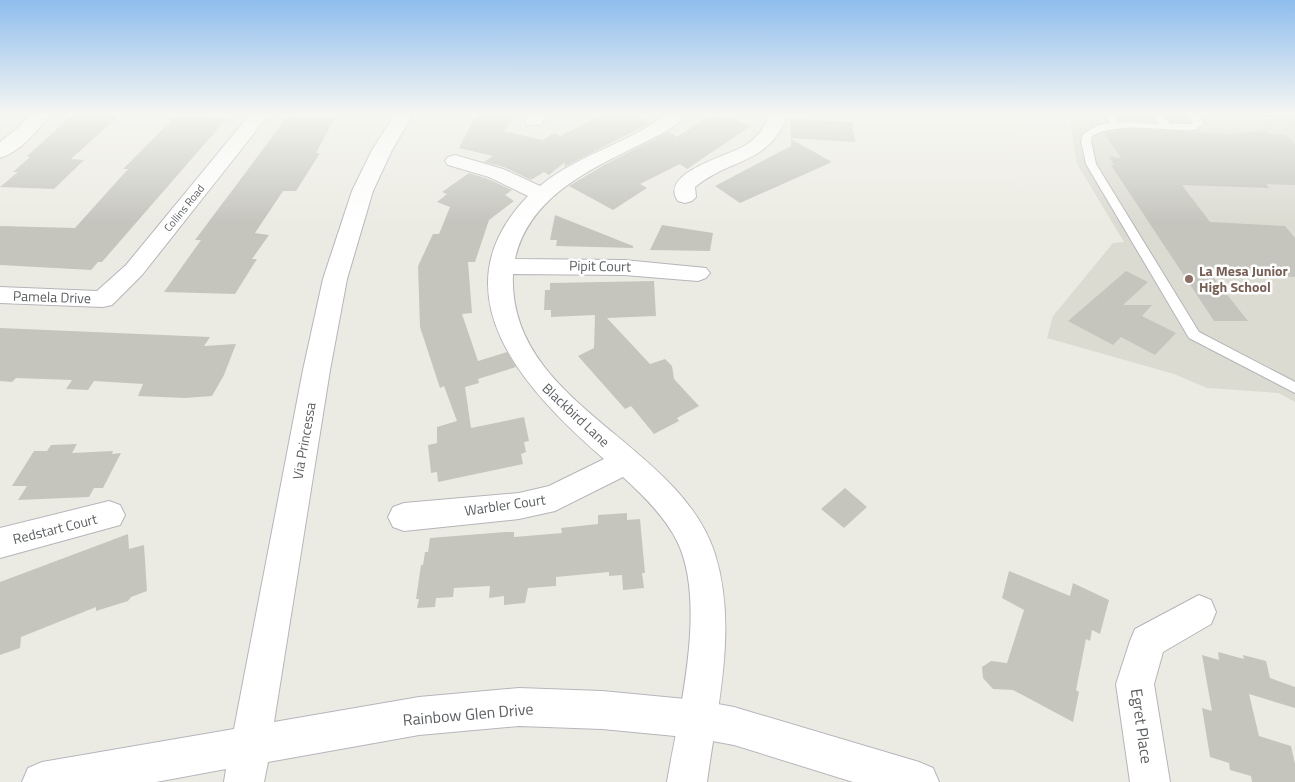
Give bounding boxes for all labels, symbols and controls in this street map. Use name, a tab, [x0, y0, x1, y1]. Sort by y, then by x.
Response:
street label: Collins Road	[160, 181, 208, 235]
street label: Pipit Court	[569, 254, 631, 277]
place label: La Mesa Junior High School	[1199, 260, 1288, 297]
marker: La Mesa Junior High School	[1183, 273, 1195, 285]
street label: Pamela Drive	[13, 285, 91, 308]
street label: Blackbird Lane	[538, 378, 615, 451]
street label: Via Princessa	[286, 401, 321, 481]
street label: Warbler Court	[463, 488, 547, 521]
street label: Redstart Court	[10, 508, 99, 549]
street label: Egret Place	[1125, 687, 1159, 765]
street label: Rainbow Glen Drive	[402, 696, 534, 732]

